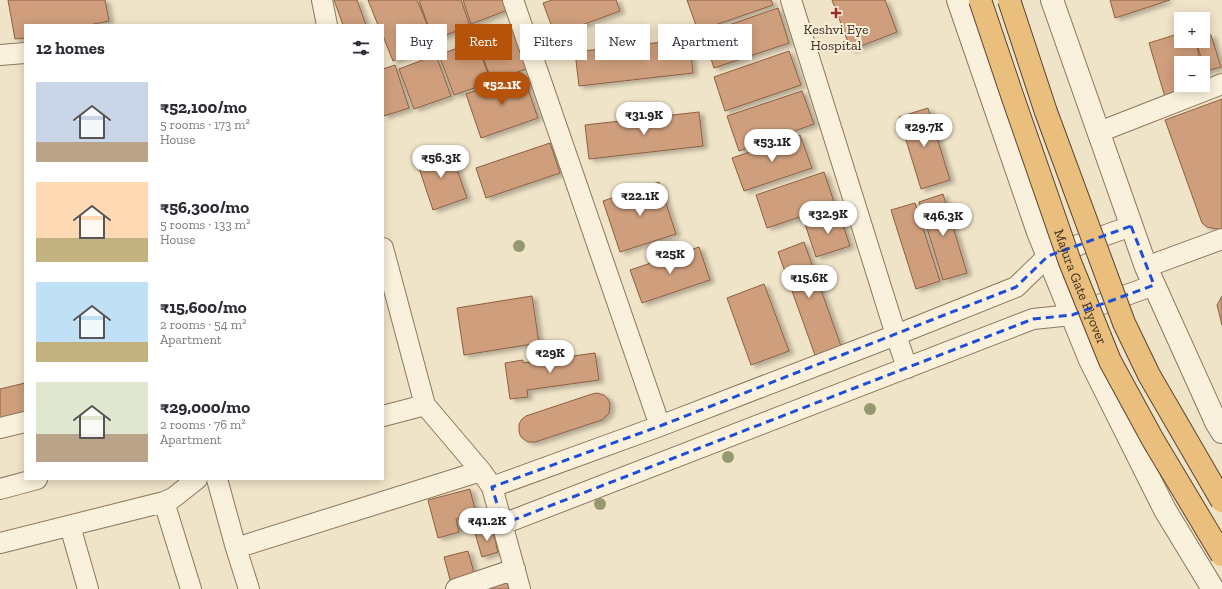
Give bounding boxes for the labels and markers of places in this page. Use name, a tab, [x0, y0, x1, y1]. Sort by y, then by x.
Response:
marker: Keshvi Eye Hospital	[830, 7, 842, 19]
place label: Keshvi Eye Hospital	[804, 21, 869, 54]
pin: ₹52.1K	[469, 72, 535, 106]
pin: ₹31.9K	[611, 102, 677, 136]
pin: ₹29.7K	[891, 114, 957, 148]
pin: ₹53.1K	[739, 129, 805, 163]
pin: ₹56.3K	[408, 145, 474, 179]
pin: ₹22.1K	[607, 183, 673, 217]
pin: ₹32.9K	[795, 201, 861, 235]
pin: ₹46.3K	[910, 203, 976, 237]
pin: ₹25K	[646, 241, 694, 275]
pin: ₹15.6K	[776, 265, 842, 299]
pin: ₹29K	[526, 340, 574, 374]
pin: ₹41.2K	[454, 508, 520, 542]

